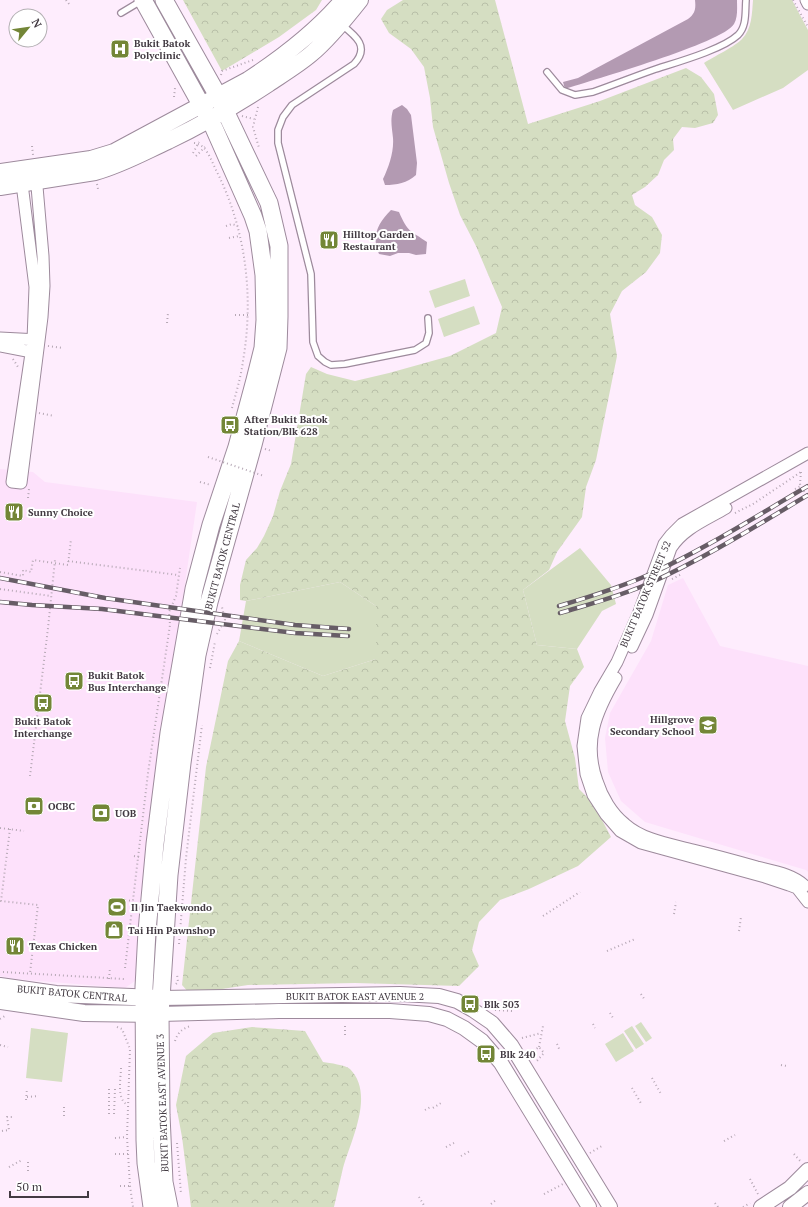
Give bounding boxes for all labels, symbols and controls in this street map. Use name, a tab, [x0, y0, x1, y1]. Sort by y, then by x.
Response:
north arrow	[8, 8, 48, 48]
text: N	[29, 16, 45, 31]
place label: Bukit Batok Polyclinic	[134, 37, 191, 62]
hospital icon: Bukit Batok Polyclinic	[109, 38, 131, 60]
place label: Hilltop Garden Restaurant	[343, 228, 415, 253]
restaurant icon: Hilltop Garden Restaurant	[318, 229, 340, 251]
place label: After Bukit Batok Station/Blk 628	[244, 413, 328, 438]
bus stop icon: After Bukit Batok Station/Blk 628	[219, 414, 241, 436]
restaurant icon: Sunny Choice	[3, 501, 25, 523]
street label: BUKIT BATOK CENTRAL	[202, 501, 243, 611]
place label: Sunny Choice	[28, 506, 94, 519]
street label: BUKIT BATOK STREET 52	[617, 539, 674, 650]
place label: Bukit Batok Bus Interchange	[88, 669, 167, 694]
bus stop icon: Bukit Batok Bus Interchange	[63, 670, 85, 692]
bus stop icon: Bukit Batok Interchange	[32, 692, 54, 714]
place label: Hillgrove Secondary School	[610, 713, 695, 738]
school or university icon: Hillgrove Secondary School	[697, 714, 719, 736]
place label: Bukit Batok Interchange	[14, 715, 73, 740]
bank icon: OCBC	[23, 795, 45, 817]
place label: OCBC	[48, 800, 75, 813]
bank icon: UOB	[90, 802, 112, 824]
place label: UOB	[115, 807, 137, 820]
sports icon: Il Jin Taekwondo	[106, 896, 128, 918]
place label: Il Jin Taekwondo	[131, 901, 212, 914]
shop icon: Tai Hin Pawnshop	[103, 919, 125, 941]
place label: Tai Hin Pawnshop	[128, 924, 215, 937]
restaurant icon: Texas Chicken	[4, 935, 26, 957]
place label: Texas Chicken	[29, 940, 98, 953]
street label: BUKIT BATOK CENTRAL	[16, 982, 128, 1005]
street label: BUKIT BATOK EAST AVENUE 2	[286, 990, 424, 1003]
bus stop icon: Blk 503	[459, 993, 481, 1015]
place label: Blk 503	[484, 998, 520, 1011]
street label: BUKIT BATOK EAST AVENUE 3	[154, 1034, 171, 1172]
bus stop icon: Blk 240	[475, 1043, 497, 1065]
place label: Blk 240	[500, 1048, 536, 1061]
scale bar	[10, 1173, 88, 1199]
text: 50 m	[16, 1179, 43, 1194]

